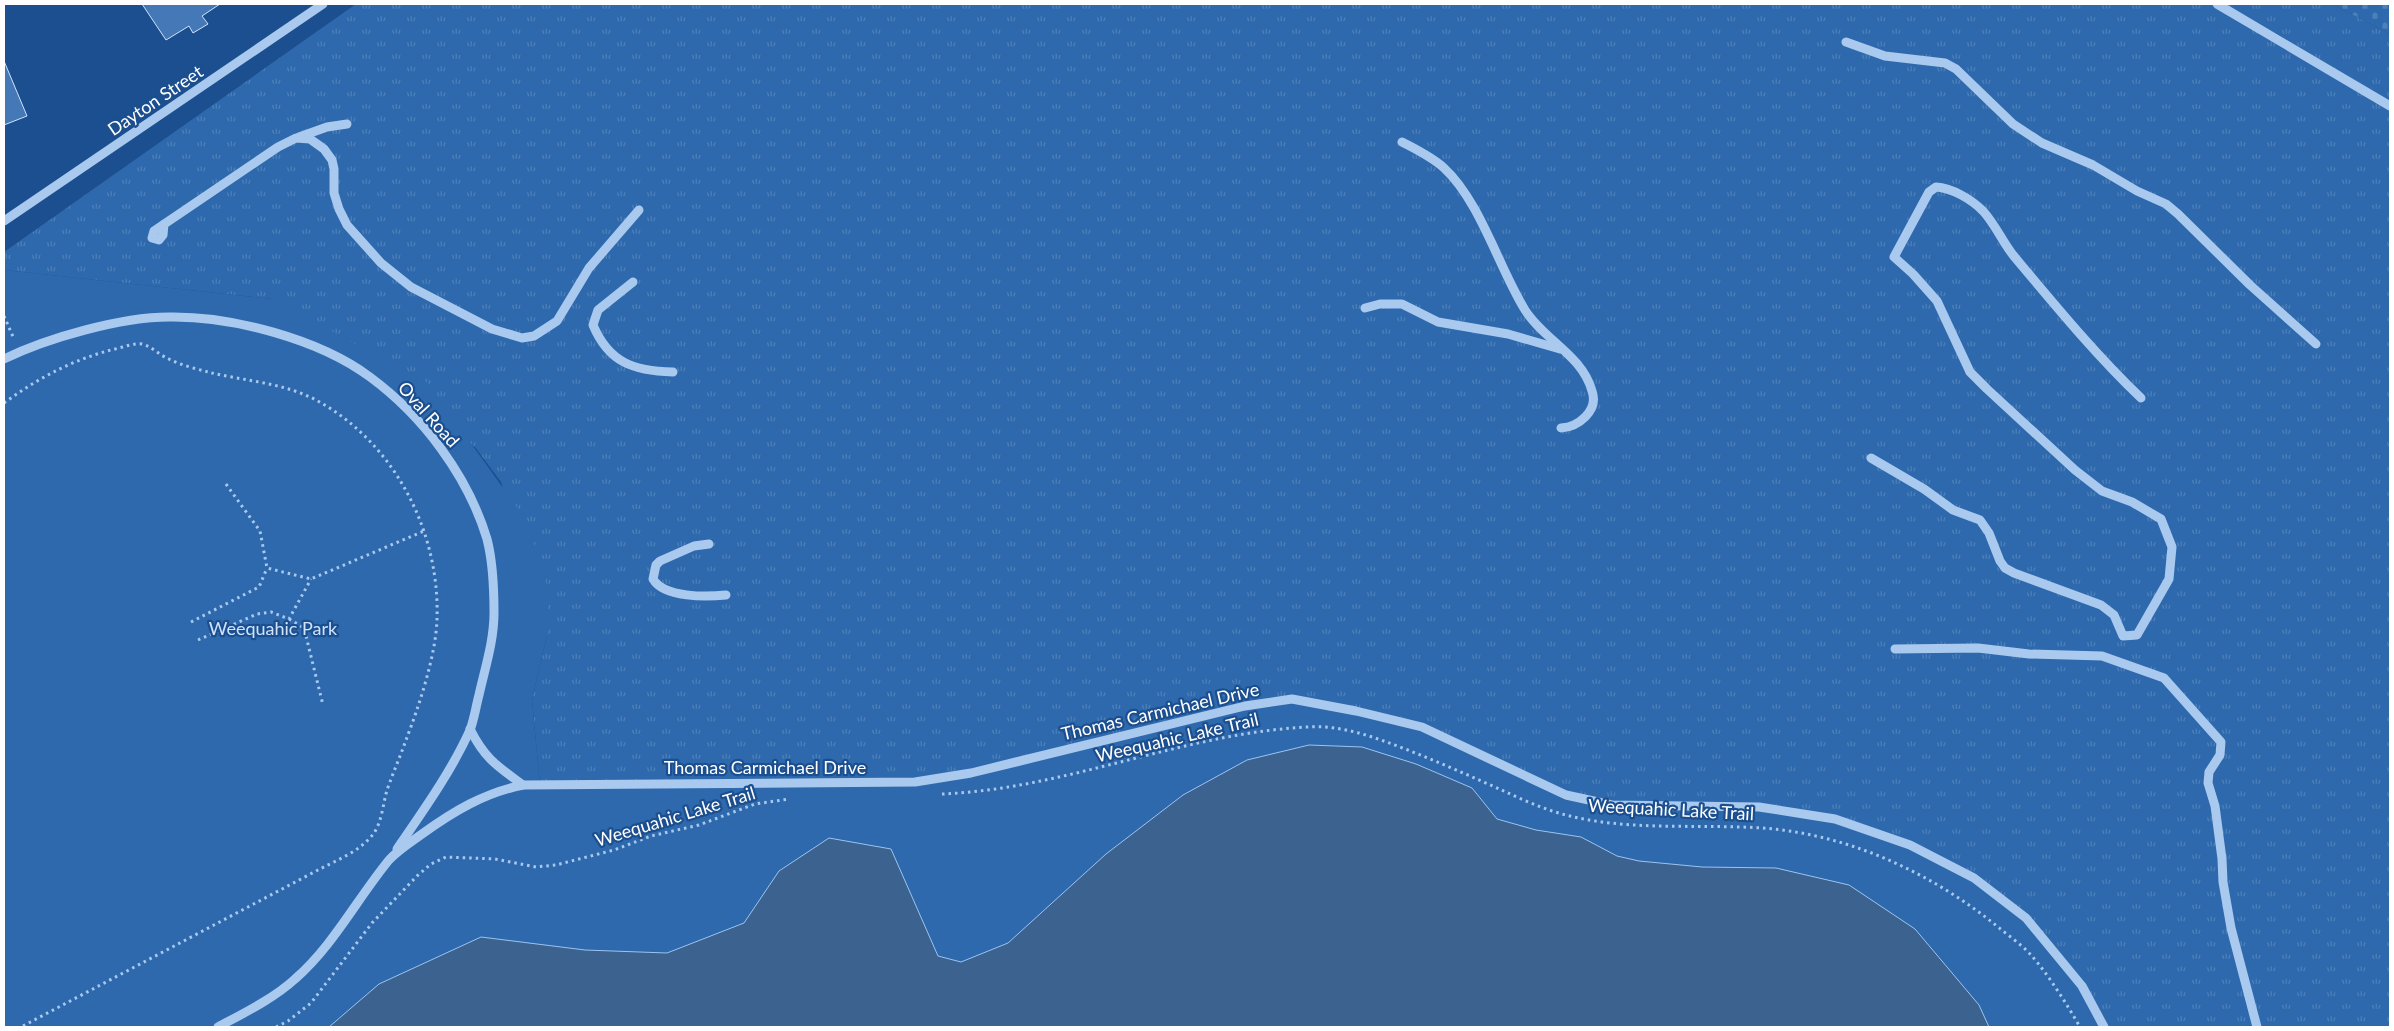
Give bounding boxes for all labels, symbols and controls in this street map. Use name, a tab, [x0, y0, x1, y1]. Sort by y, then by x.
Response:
street label: Dayton Street	[103, 60, 207, 140]
street label: Oval Road	[394, 376, 464, 452]
park label: Weequahic Park	[209, 617, 338, 639]
street label: Thomas Carmichael Drive	[1059, 678, 1261, 744]
street label: Weequahic Lake Trail	[1094, 708, 1260, 766]
street label: Thomas Carmichael Drive	[664, 756, 866, 778]
street label: Weequahic Lake Trail	[592, 781, 758, 851]
street label: Weequahic Lake Trail	[1587, 794, 1755, 824]

